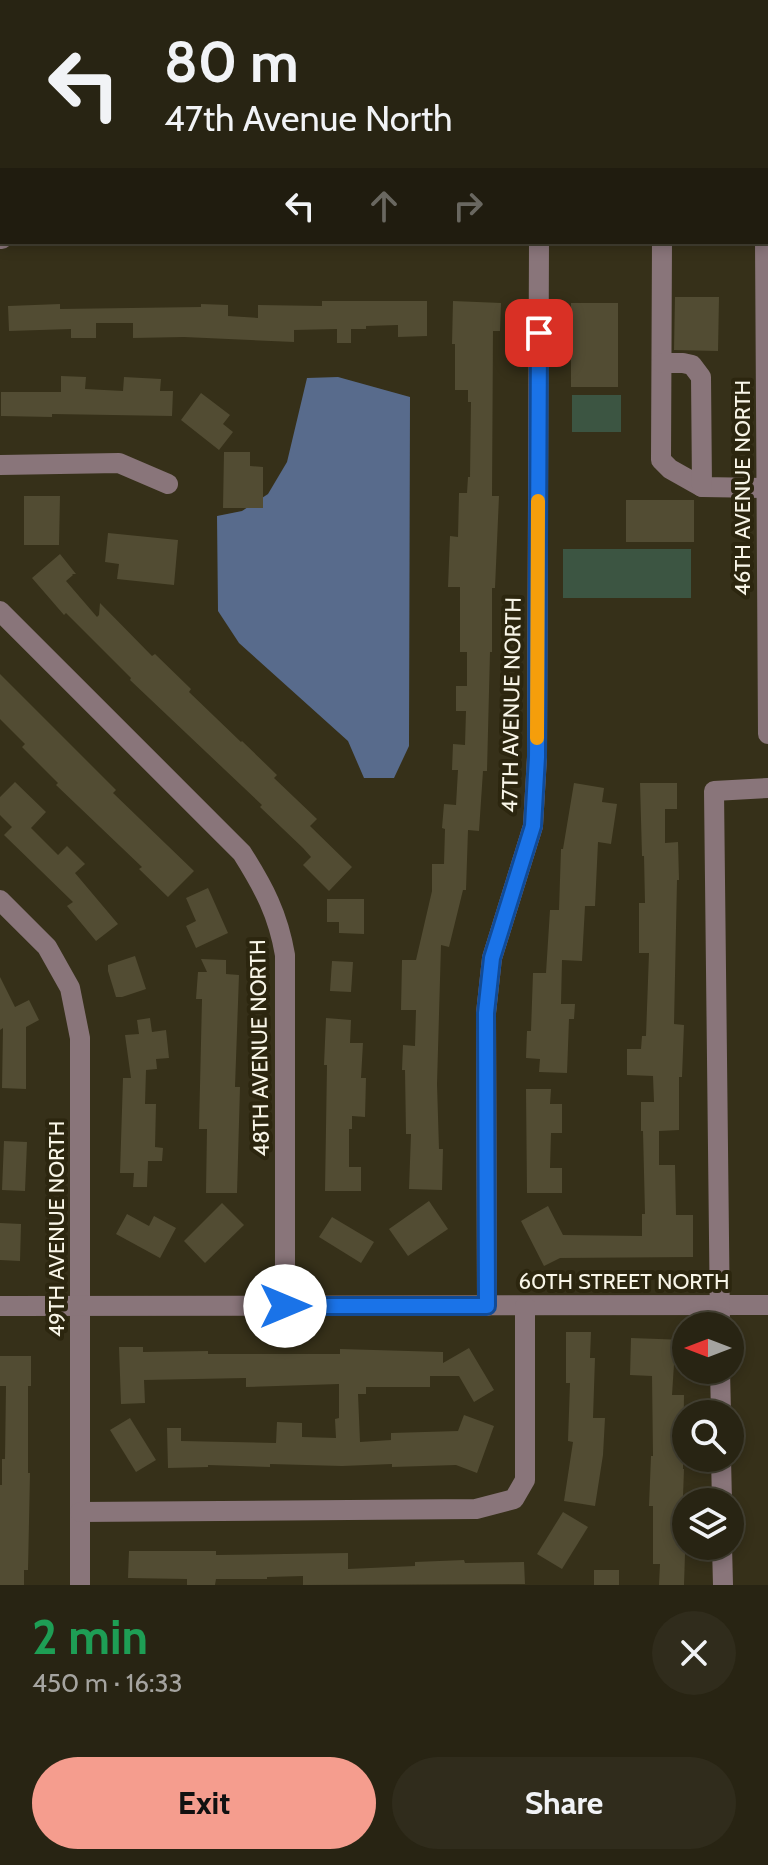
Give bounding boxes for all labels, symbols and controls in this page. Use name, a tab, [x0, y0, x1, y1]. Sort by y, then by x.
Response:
text: 80 m	[164, 28, 299, 96]
icon: left	[32, 32, 136, 136]
text: 47th Avenue North	[164, 96, 453, 140]
icon: left	[278, 184, 322, 228]
icon: ahead	[362, 184, 406, 228]
icon: right	[446, 184, 490, 228]
pin	[505, 299, 573, 367]
icon: arrive	[517, 311, 561, 355]
street label: 46TH AVENUE NORTH	[729, 380, 756, 596]
street label: 47TH AVENUE NORTH	[496, 597, 527, 813]
street label: 48TH AVENUE NORTH	[244, 939, 275, 1157]
street label: 49TH AVENUE NORTH	[43, 1121, 70, 1337]
position arrow	[243, 1264, 327, 1348]
street label: 60TH STREET NORTH	[518, 1268, 730, 1295]
north arrow	[672, 1312, 744, 1384]
map controls	[672, 1312, 744, 1560]
button: search	[672, 1400, 744, 1472]
button: layers	[672, 1488, 744, 1560]
text: 2 min	[32, 1608, 148, 1666]
button: close	[652, 1611, 736, 1695]
text: 450 m · 16:33	[32, 1667, 183, 1699]
button: Exit	[32, 1757, 376, 1849]
button: Share	[392, 1757, 736, 1849]

